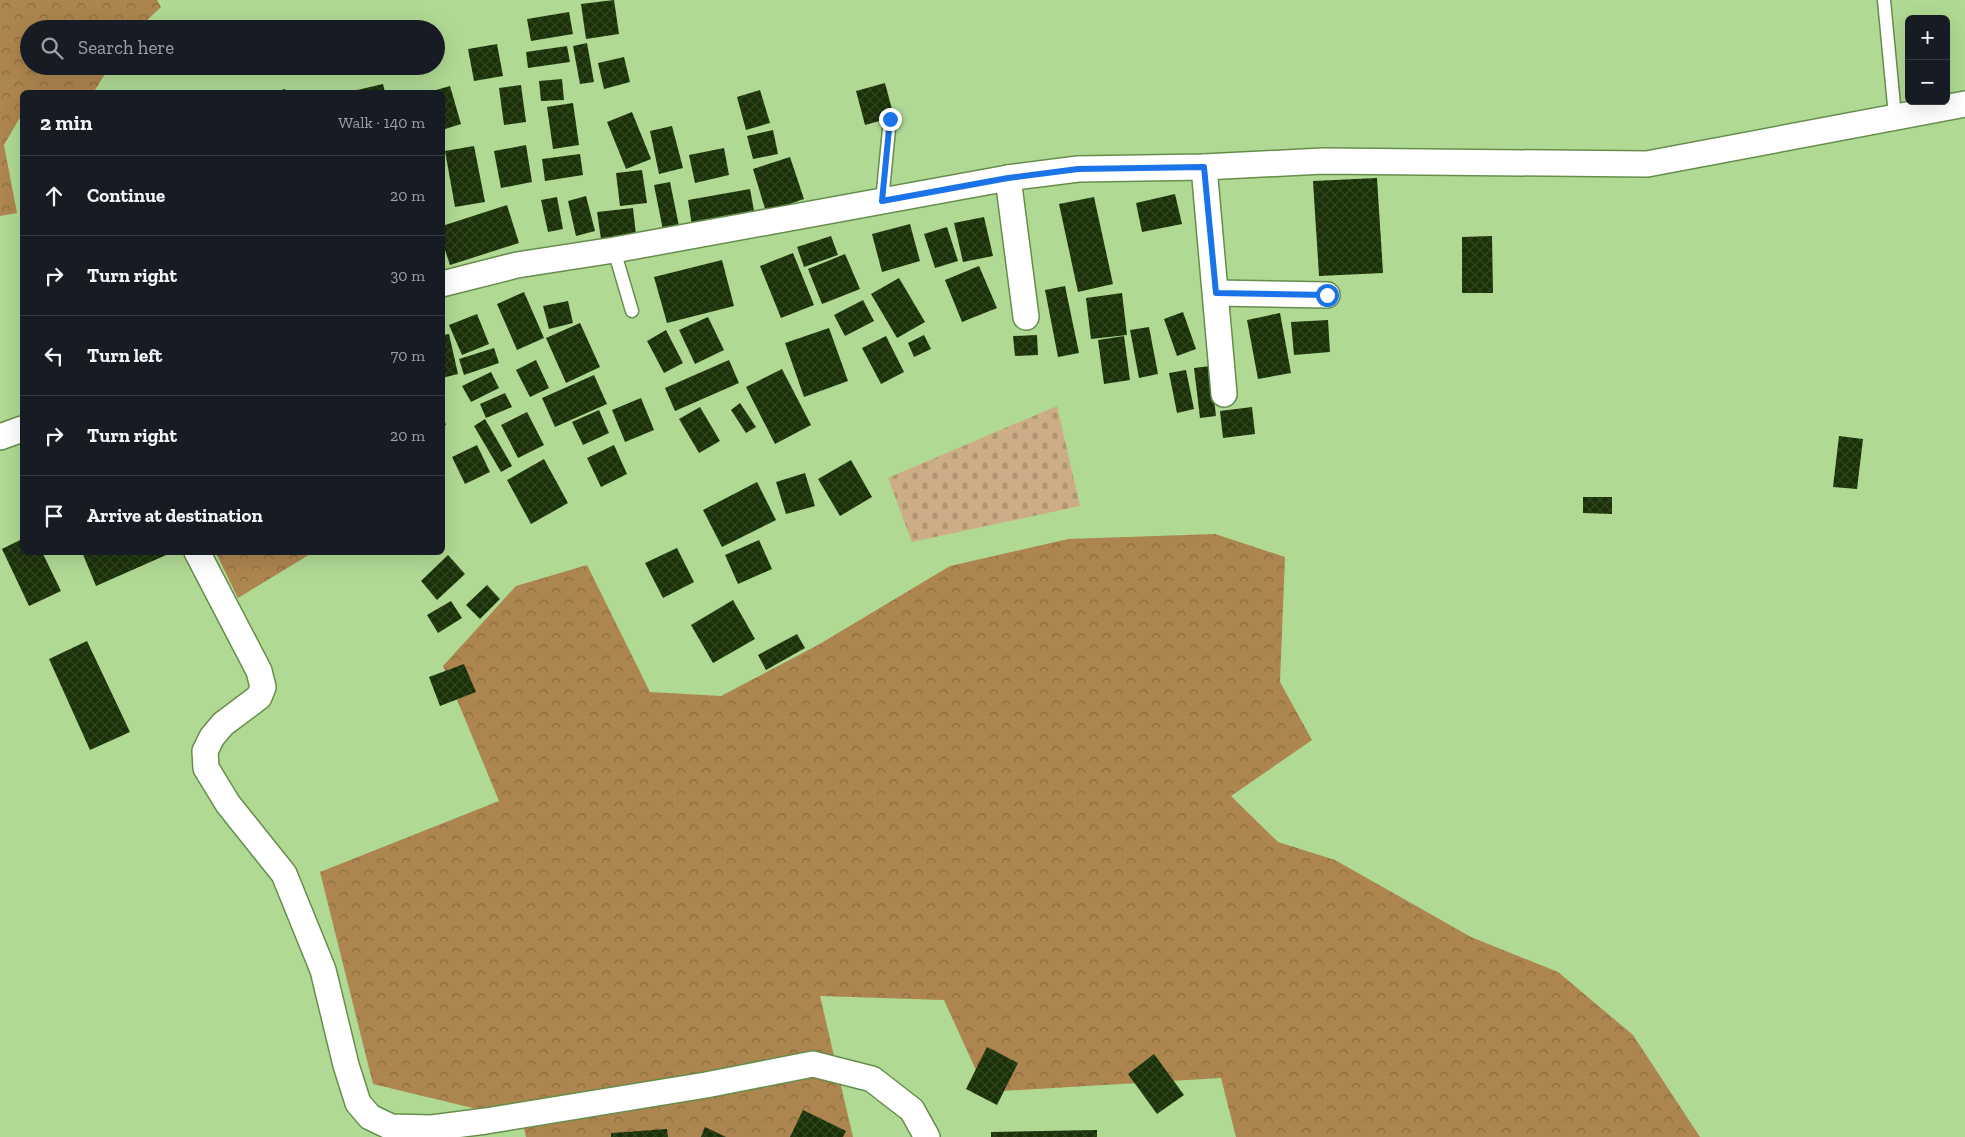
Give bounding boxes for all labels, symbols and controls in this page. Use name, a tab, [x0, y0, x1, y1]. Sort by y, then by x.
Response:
map controls	[1905, 15, 1950, 105]
button: +	[1905, 15, 1950, 60]
search box	[20, 20, 445, 75]
icon: search	[38, 34, 66, 62]
text: Search here	[78, 36, 174, 59]
button: −	[1905, 60, 1950, 105]
route end	[879, 108, 902, 131]
text: 2 min	[40, 110, 92, 135]
text: Walk · 140 m	[338, 113, 425, 132]
icon: ahead	[40, 182, 68, 210]
text: Continue	[87, 184, 165, 207]
text: 20 m	[390, 186, 425, 205]
icon: right	[40, 262, 68, 290]
text: Turn right	[87, 264, 177, 287]
text: 30 m	[391, 266, 425, 285]
route start	[1316, 284, 1339, 307]
icon: left	[40, 342, 68, 370]
text: Turn left	[87, 344, 162, 367]
text: 70 m	[391, 346, 425, 365]
icon: right	[40, 422, 68, 450]
text: Turn right	[87, 424, 177, 447]
text: 20 m	[390, 426, 425, 445]
icon: arrive	[40, 502, 68, 530]
text: Arrive at destination	[87, 504, 263, 527]

